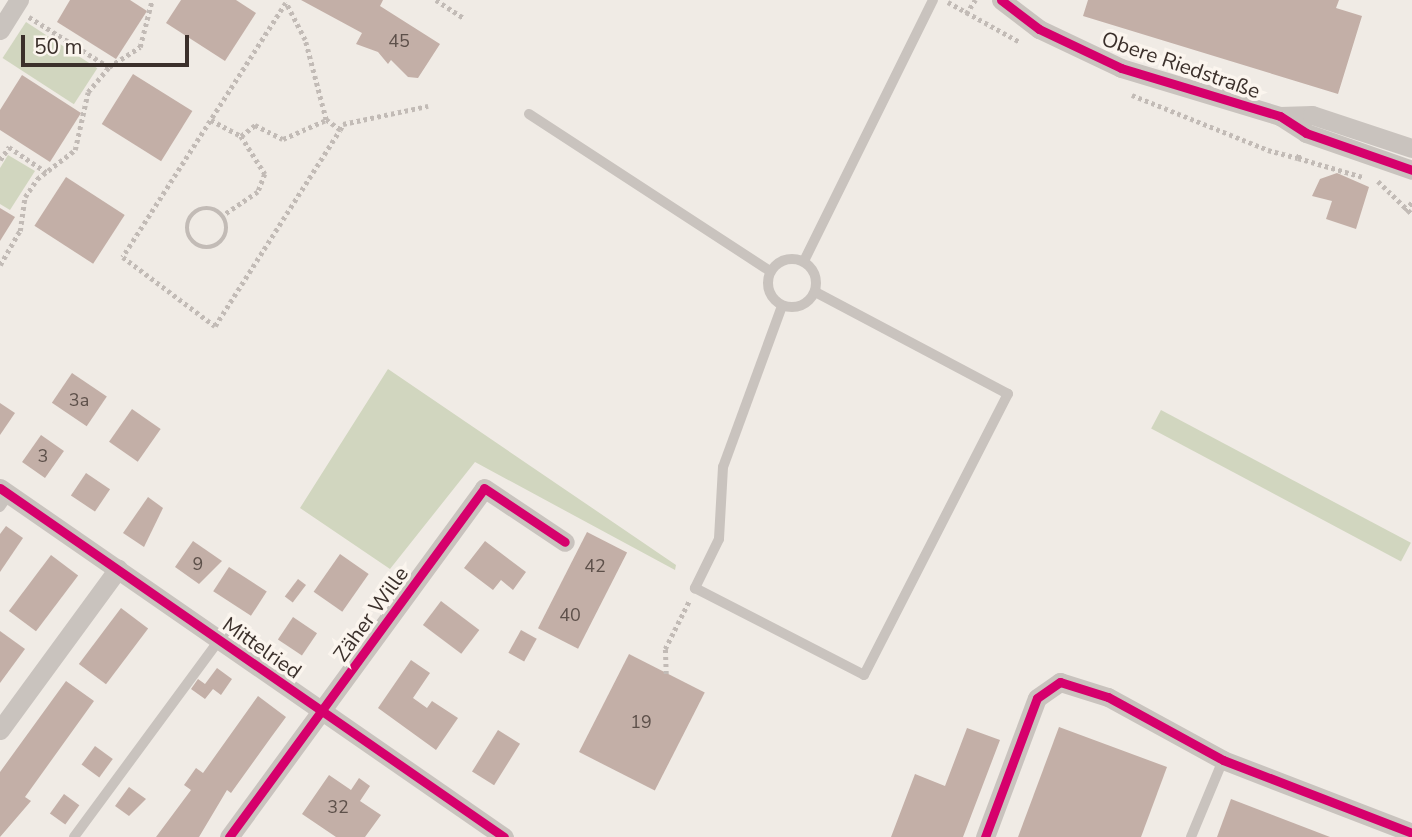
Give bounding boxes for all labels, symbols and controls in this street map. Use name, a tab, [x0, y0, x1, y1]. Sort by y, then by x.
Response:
scale bar	[24, 21, 192, 65]
street label: Obere Riedstraße	[1099, 26, 1263, 104]
house number: 45	[388, 30, 410, 52]
text: 50 m	[34, 33, 83, 61]
house number: 3a	[69, 389, 89, 411]
house number: 3	[38, 445, 48, 467]
house number: 9	[193, 553, 203, 575]
house number: 42	[584, 555, 606, 577]
street label: Zäher Wille	[328, 562, 414, 666]
house number: 40	[559, 604, 581, 626]
street label: Mittelried	[218, 612, 306, 684]
house number: 19	[630, 711, 652, 733]
house number: 32	[327, 796, 349, 818]

